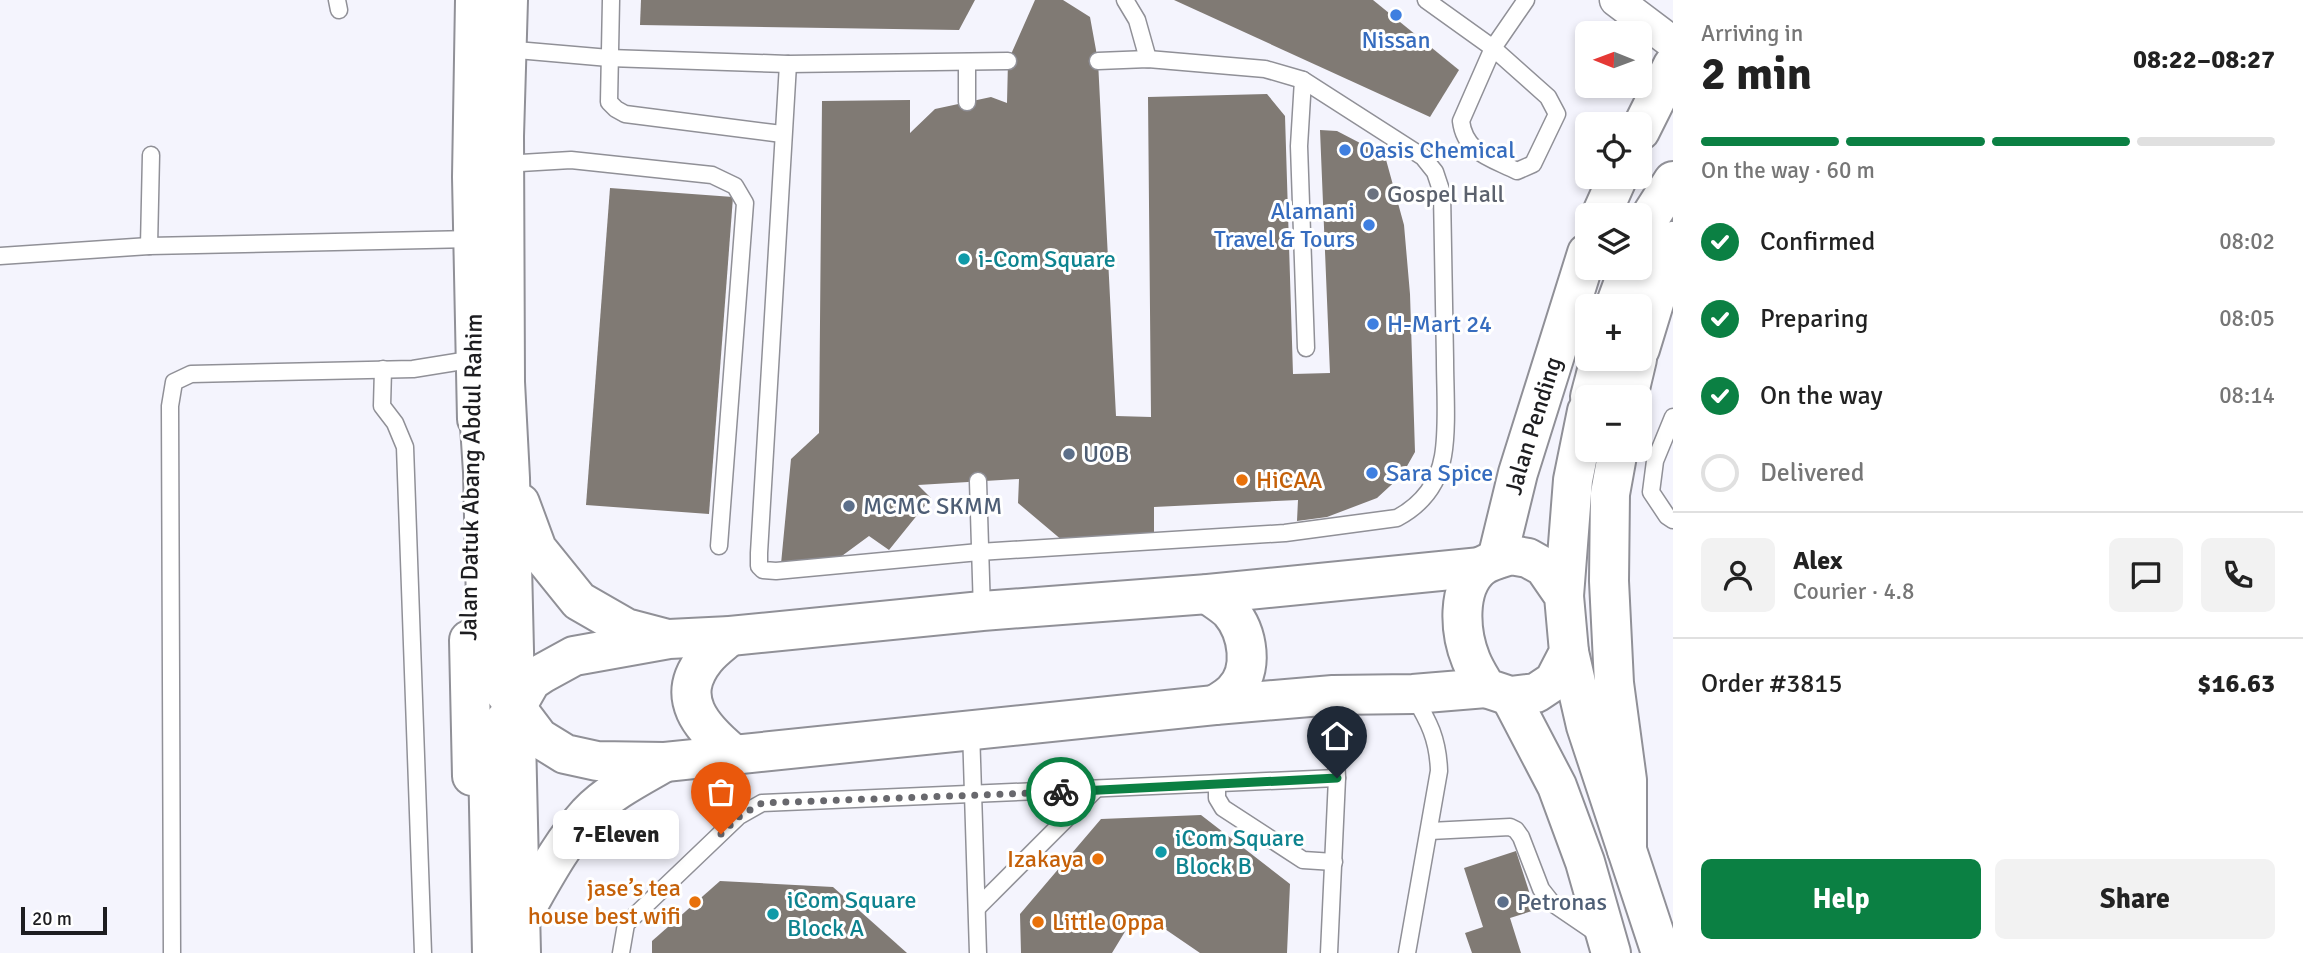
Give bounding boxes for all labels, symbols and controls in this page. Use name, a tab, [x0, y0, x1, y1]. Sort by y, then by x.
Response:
marker: Nissan	[1388, 7, 1404, 23]
text: Arriving in	[1701, 19, 1803, 48]
north arrow	[1575, 21, 1652, 98]
map controls	[1575, 21, 1652, 462]
place label: Nissan	[1361, 25, 1431, 55]
text: 08:22–08:27	[2133, 44, 2275, 76]
text: 2 min	[1701, 46, 1812, 102]
button: locate	[1575, 112, 1652, 189]
place label: Oasis Chemical	[1359, 135, 1515, 165]
marker: Oasis Chemical	[1337, 142, 1353, 158]
text: On the way · 60 m	[1701, 156, 1875, 185]
place label: Gospel Hall	[1387, 179, 1505, 209]
marker: Gospel Hall	[1365, 186, 1381, 202]
place label: Alamani Travel & Tours	[1214, 196, 1355, 254]
button: layers	[1575, 203, 1652, 280]
marker: Alamani Travel & Tours	[1361, 217, 1377, 233]
icon: check	[1701, 223, 1739, 261]
text: Confirmed	[1760, 226, 1875, 258]
text: 08:02	[2219, 227, 2275, 256]
place label: i-Com Square	[978, 244, 1116, 274]
marker: i-Com Square	[956, 251, 972, 267]
button: +	[1575, 294, 1652, 371]
icon: check	[1701, 300, 1739, 338]
text: Preparing	[1760, 303, 1868, 335]
text: 08:05	[2219, 304, 2275, 333]
place label: H-Mart 24	[1387, 309, 1492, 339]
street label: Jalan Datuk Abang Abdul Rahim	[453, 313, 489, 641]
marker: H-Mart 24	[1365, 316, 1381, 332]
street label: Jalan Pending	[1498, 353, 1569, 498]
icon: check	[1701, 377, 1739, 415]
text: On the way	[1760, 380, 1883, 412]
text: 08:14	[2219, 381, 2275, 410]
button: −	[1575, 385, 1652, 462]
place label: UOB	[1083, 439, 1129, 469]
marker: UOB	[1061, 446, 1077, 462]
text: Delivered	[1760, 457, 1865, 489]
place label: Sara Spice	[1386, 458, 1493, 488]
place label: HiCAA	[1256, 465, 1323, 495]
marker: Sara Spice	[1364, 465, 1380, 481]
marker: HiCAA	[1234, 472, 1250, 488]
place label: MCMC SKMM	[863, 491, 1002, 521]
marker: MCMC SKMM	[841, 498, 857, 514]
button: person	[1701, 538, 1775, 612]
button: chat	[2109, 538, 2183, 612]
button: phone	[2201, 538, 2275, 612]
text: Alex	[1793, 545, 1843, 577]
text: Courier · 4.8	[1793, 577, 1914, 606]
text: Order #3815	[1701, 668, 1842, 700]
text: $16.63	[2197, 668, 2275, 700]
pin	[1307, 706, 1367, 778]
icon: home	[1318, 717, 1356, 755]
courier	[1026, 757, 1096, 827]
pin	[691, 762, 751, 834]
icon: bag	[702, 773, 740, 811]
icon: bike	[1042, 773, 1080, 811]
callout: 7-Eleven	[553, 810, 679, 858]
text: 7-Eleven	[572, 820, 660, 849]
place label: iCom Square Block B	[1175, 823, 1304, 881]
place label: Izakaya	[1007, 844, 1084, 874]
marker: iCom Square Block B	[1153, 844, 1169, 860]
marker: Izakaya	[1090, 851, 1106, 867]
button: Help	[1701, 859, 1981, 939]
button: Share	[1995, 859, 2275, 939]
place label: jase’s tea house best wifi	[528, 873, 681, 931]
place label: iCom Square Block A	[787, 885, 916, 943]
place label: Petronas	[1517, 887, 1607, 917]
marker: jase’s tea house best wifi	[687, 894, 703, 910]
marker: Petronas	[1495, 894, 1511, 910]
scale bar	[21, 904, 107, 936]
marker: iCom Square Block A	[765, 906, 781, 922]
text: 20 m	[32, 907, 72, 931]
place label: Little Oppa	[1052, 907, 1165, 937]
marker: Little Oppa	[1030, 914, 1046, 930]

